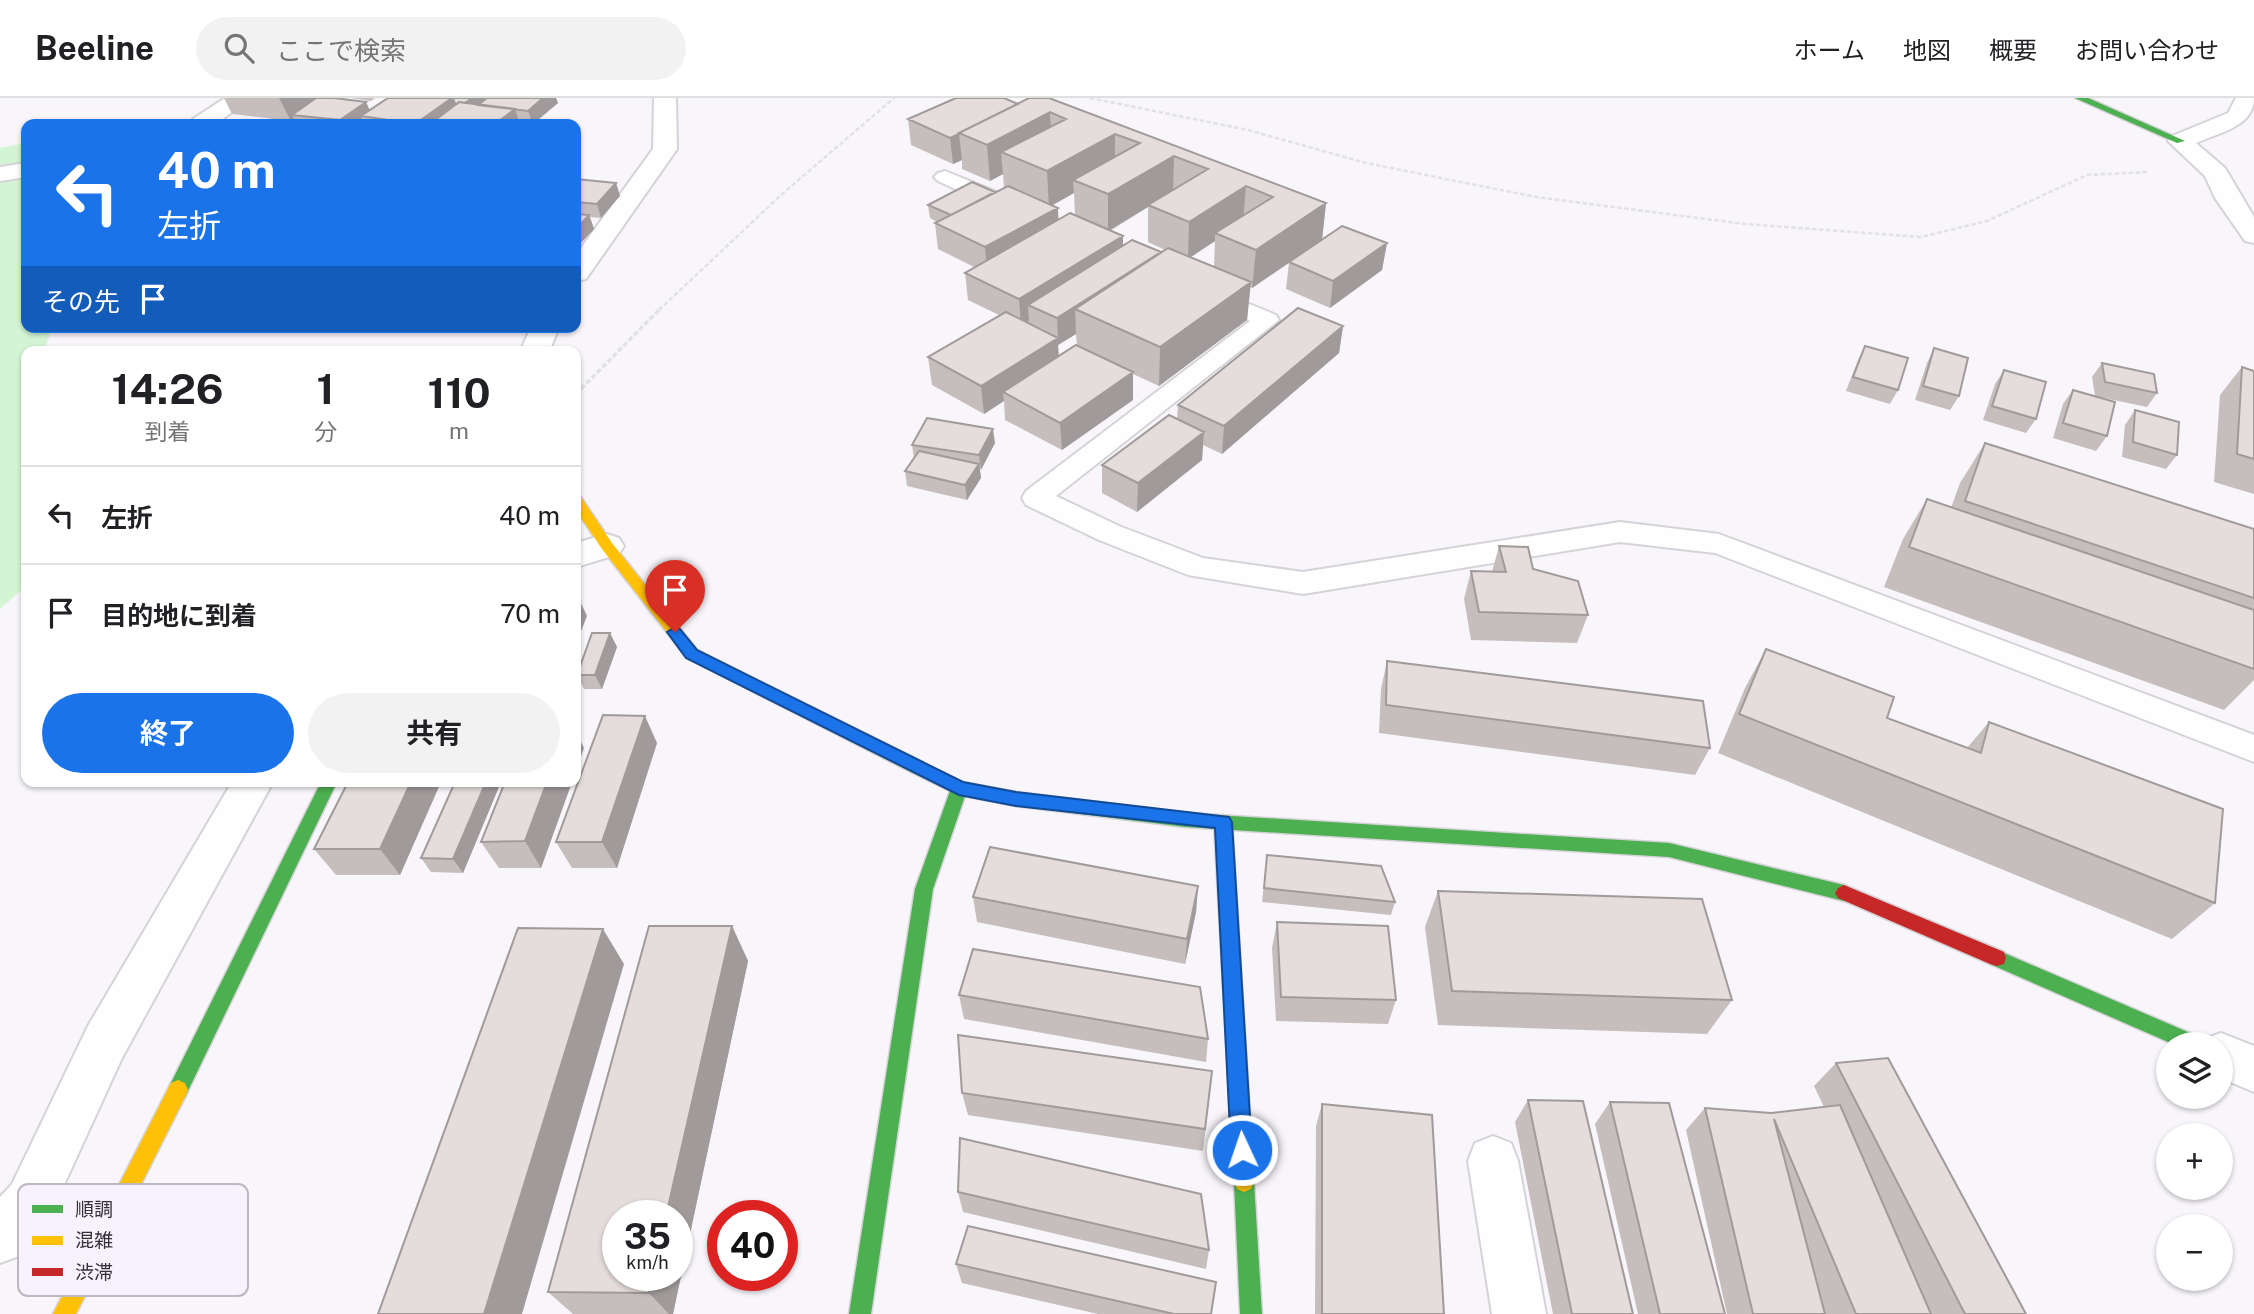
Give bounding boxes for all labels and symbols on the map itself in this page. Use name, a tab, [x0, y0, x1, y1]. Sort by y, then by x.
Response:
pin	[645, 560, 705, 632]
position arrow	[1205, 1113, 1279, 1187]
legend	[18, 1184, 248, 1296]
text: 順調	[75, 1198, 113, 1220]
speed limit sign: 40	[707, 1200, 798, 1291]
text: 混雑	[75, 1229, 113, 1251]
text: 渋滞	[75, 1261, 113, 1283]

